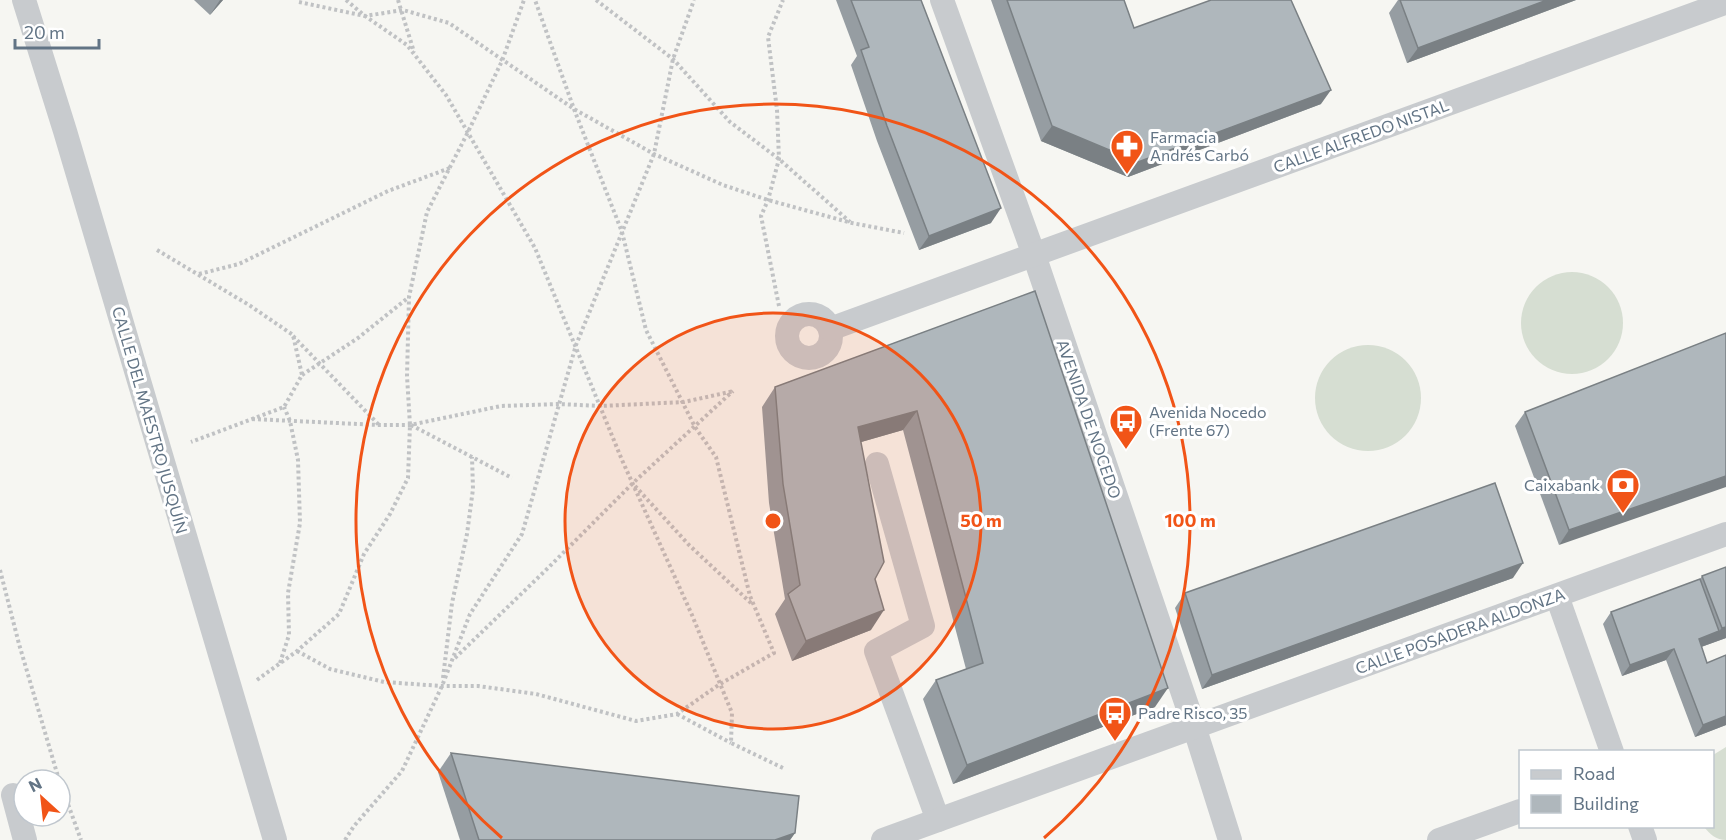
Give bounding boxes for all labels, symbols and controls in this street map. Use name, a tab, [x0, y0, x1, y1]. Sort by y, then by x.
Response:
scale bar	[15, 12, 99, 50]
text: 20 m	[24, 21, 65, 43]
street label: CALLE ALFREDO NISTAL	[1271, 95, 1451, 176]
place label: Farmacia Andrés Carbó	[1150, 127, 1249, 164]
pharmacy icon: Farmacia Andrés Carbó	[1109, 128, 1145, 175]
street label: CALLE DEL MAESTRO JUSQUÍN	[109, 304, 192, 536]
street label: AVENIDA DE NOCEDO	[1053, 337, 1126, 501]
place label: Avenida Nocedo (Frente 67)	[1149, 402, 1267, 439]
bus stop icon: Avenida Nocedo (Frente 67)	[1108, 403, 1144, 450]
bank icon: Caixabank	[1605, 467, 1641, 514]
place label: Caixabank	[1524, 475, 1600, 494]
text: 50 m	[960, 509, 1002, 531]
text: 100 m	[1164, 509, 1216, 531]
centre of rings	[763, 511, 783, 531]
street label: CALLE POSADERA ALDONZA	[1353, 584, 1567, 677]
bus stop icon: Padre Risco, 35	[1097, 695, 1133, 742]
place label: Padre Risco, 35	[1138, 703, 1248, 722]
legend	[1519, 750, 1714, 828]
text: Road	[1573, 762, 1615, 784]
north arrow	[12, 768, 72, 828]
text: N	[25, 773, 45, 795]
text: Building	[1573, 792, 1639, 814]

